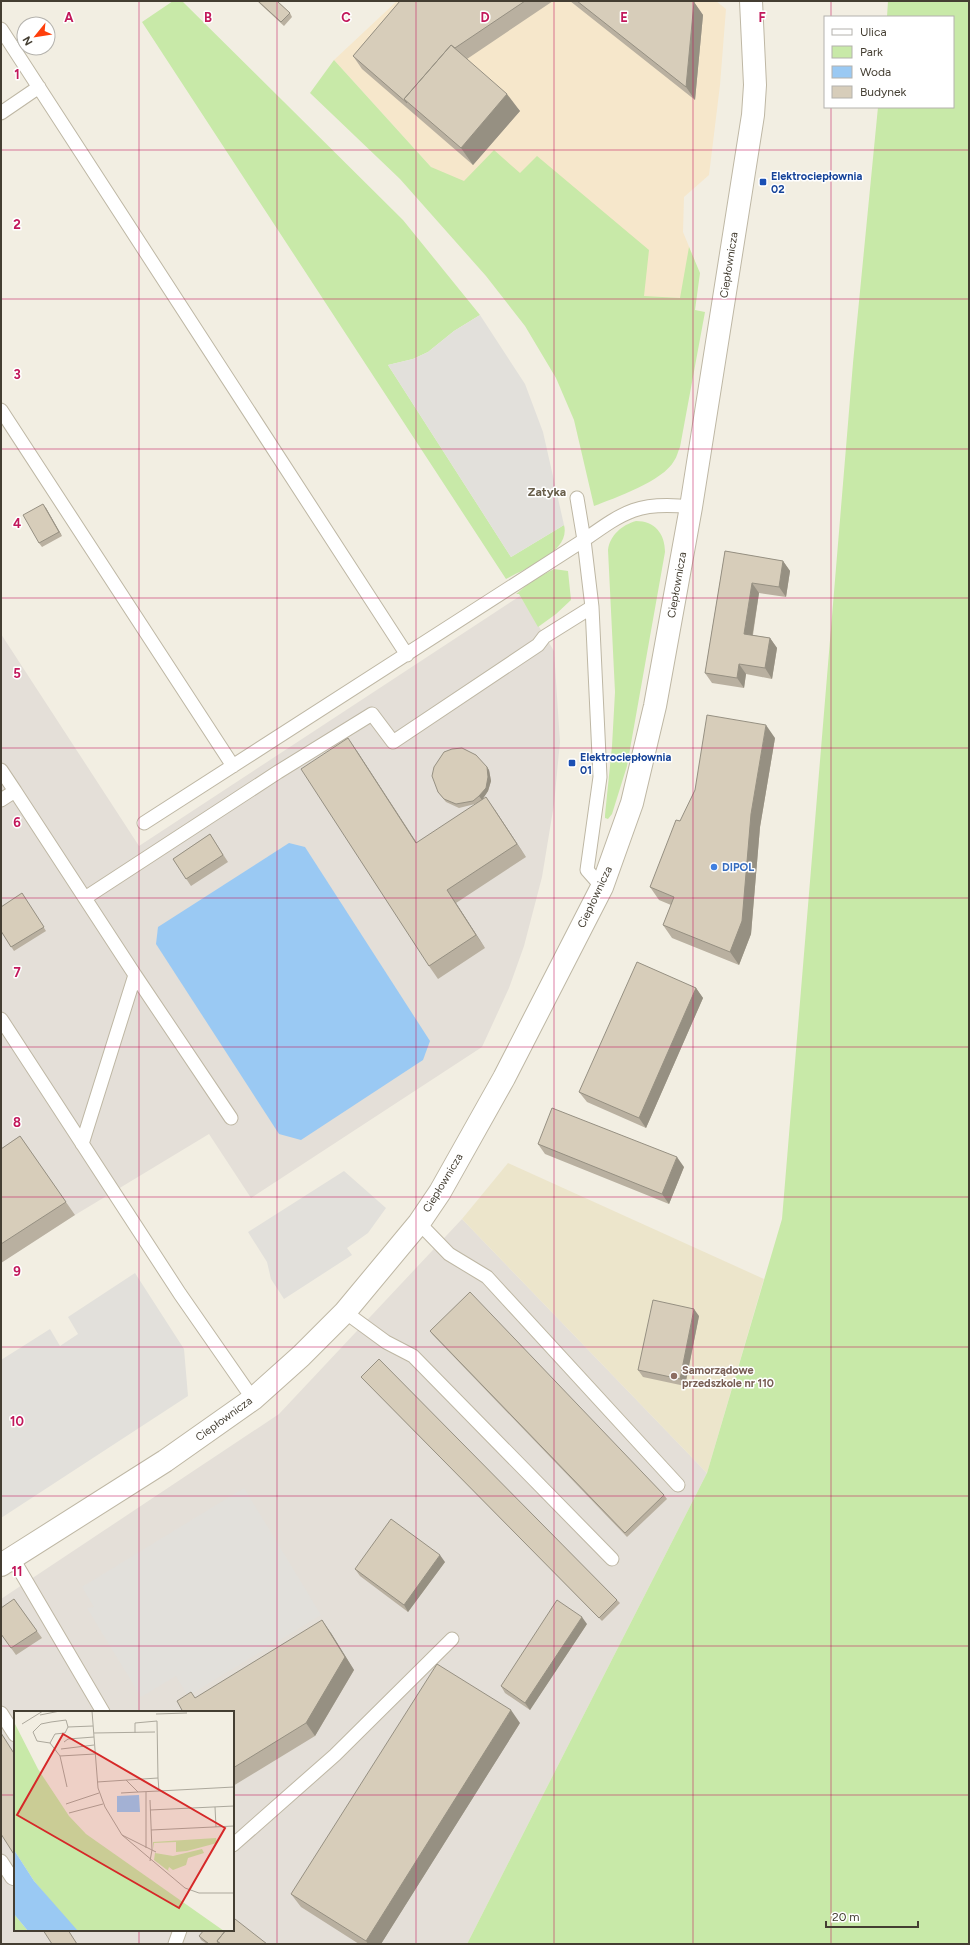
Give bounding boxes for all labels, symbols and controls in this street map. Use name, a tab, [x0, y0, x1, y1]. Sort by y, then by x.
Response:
text: A	[64, 10, 74, 25]
text: B	[204, 10, 212, 25]
text: C	[341, 10, 351, 25]
text: D	[480, 10, 490, 25]
text: E	[620, 10, 628, 25]
text: F	[758, 10, 766, 25]
north arrow	[16, 16, 56, 56]
legend	[824, 16, 954, 108]
text: Ulica	[860, 25, 887, 39]
text: N	[20, 34, 36, 48]
text: Park	[860, 45, 883, 59]
text: Woda	[860, 65, 891, 79]
text: 1	[14, 67, 20, 82]
text: Budynek	[860, 85, 907, 99]
place label: Elektrociepłownia 02	[771, 170, 862, 196]
marker: Elektrociepłownia 02	[758, 177, 768, 187]
text: 2	[13, 217, 21, 232]
street label: Ciepłownicza	[717, 231, 741, 299]
text: 3	[13, 367, 21, 382]
district label: Zatyka	[528, 485, 566, 499]
text: 4	[13, 516, 21, 531]
street label: Ciepłownicza	[665, 551, 689, 619]
text: 5	[13, 666, 21, 681]
place label: Elektrociepłownia 01	[580, 751, 671, 777]
marker: Elektrociepłownia 01	[567, 758, 577, 768]
text: 6	[13, 815, 21, 830]
place label: DIPOL	[722, 861, 754, 874]
marker: DIPOL	[709, 862, 719, 872]
street label: Ciepłownicza	[575, 864, 615, 930]
text: 7	[13, 965, 21, 980]
text: 8	[13, 1115, 21, 1130]
street label: Ciepłownicza	[420, 1151, 466, 1215]
text: 9	[13, 1264, 21, 1279]
place label: Samorządowe przedszkole nr 110	[682, 1364, 774, 1390]
marker: Samorządowe przedszkole nr 110	[669, 1371, 679, 1381]
street label: Ciepłownicza	[193, 1394, 255, 1444]
text: 10	[10, 1414, 24, 1429]
text: 11	[12, 1564, 22, 1579]
inset map	[14, 1711, 234, 1931]
scale bar	[826, 1903, 918, 1929]
text: 20 m	[832, 1910, 860, 1924]

